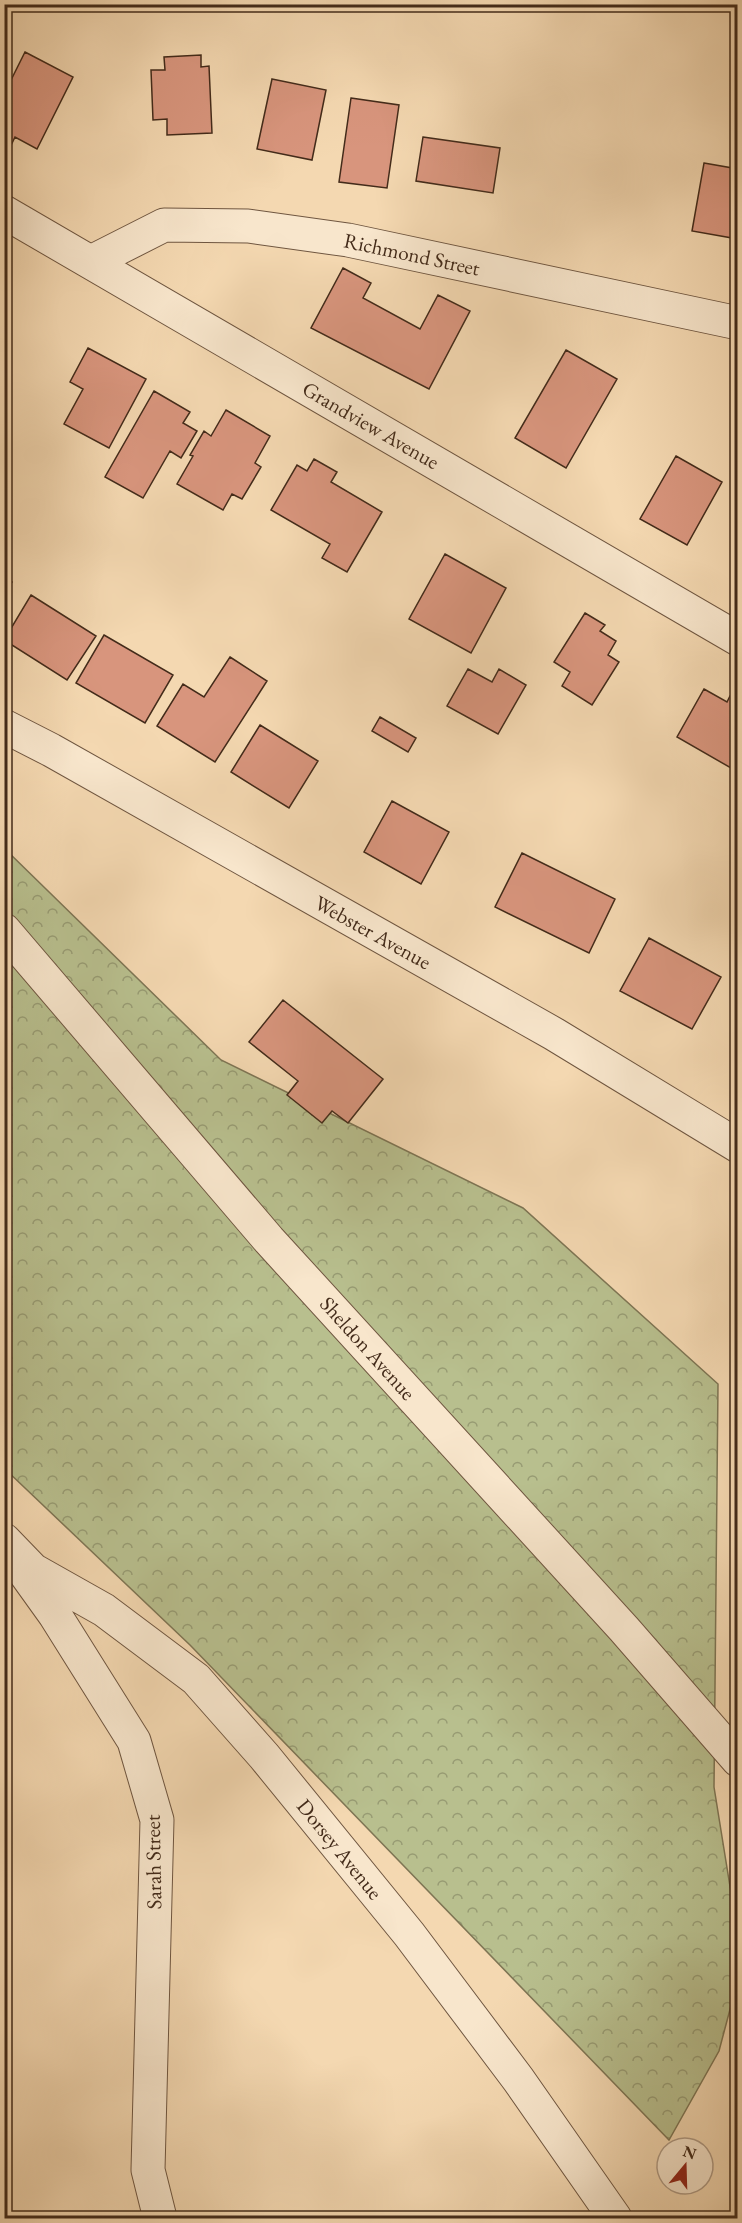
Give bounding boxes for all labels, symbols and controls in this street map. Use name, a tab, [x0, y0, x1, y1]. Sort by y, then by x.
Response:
street label: Richmond Street	[342, 226, 483, 282]
street label: Grandview Avenue	[298, 375, 444, 475]
street label: Webster Avenue	[310, 889, 436, 975]
street label: Sheldon Avenue	[314, 1291, 422, 1405]
street label: Dorsey Avenue	[291, 1793, 389, 1905]
street label: Sarah Street	[139, 1814, 167, 1910]
north arrow	[655, 2136, 715, 2196]
text: N	[680, 2140, 699, 2164]

